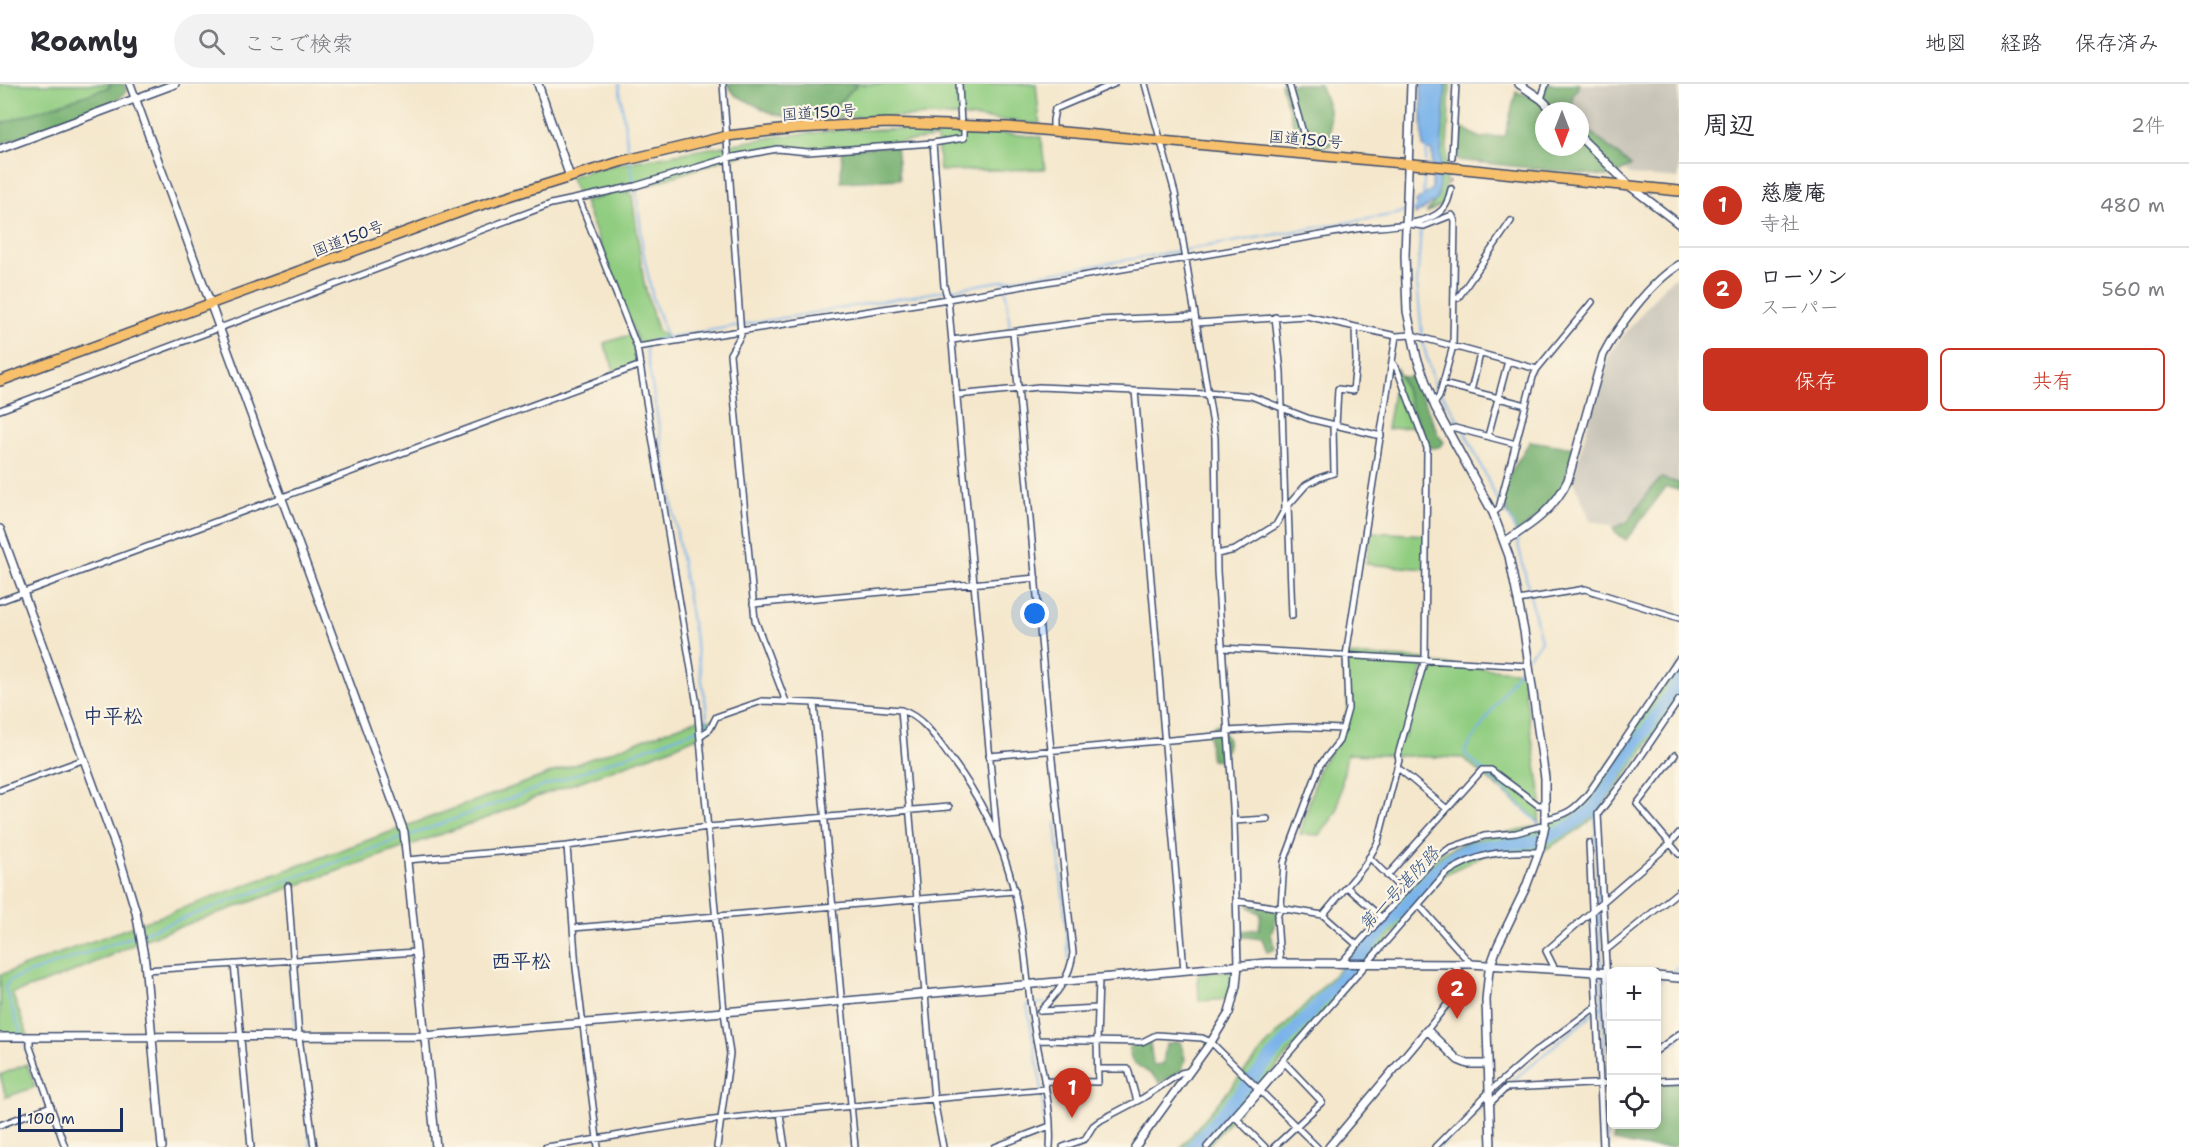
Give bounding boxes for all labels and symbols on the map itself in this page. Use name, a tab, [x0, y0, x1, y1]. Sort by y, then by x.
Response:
street label: 国道150号	[781, 99, 857, 126]
north arrow	[1535, 102, 1589, 156]
street label: 国道150号	[1268, 126, 1344, 153]
street label: 国道150号	[309, 215, 387, 262]
your location	[1020, 599, 1049, 628]
district label: 中平松	[83, 703, 143, 729]
water label: 第一号湛防路	[1353, 841, 1445, 937]
district label: 西平松	[491, 948, 551, 974]
pin: 2	[1438, 970, 1476, 1019]
pin: 1	[1052, 1068, 1092, 1118]
scale bar	[18, 1105, 123, 1132]

